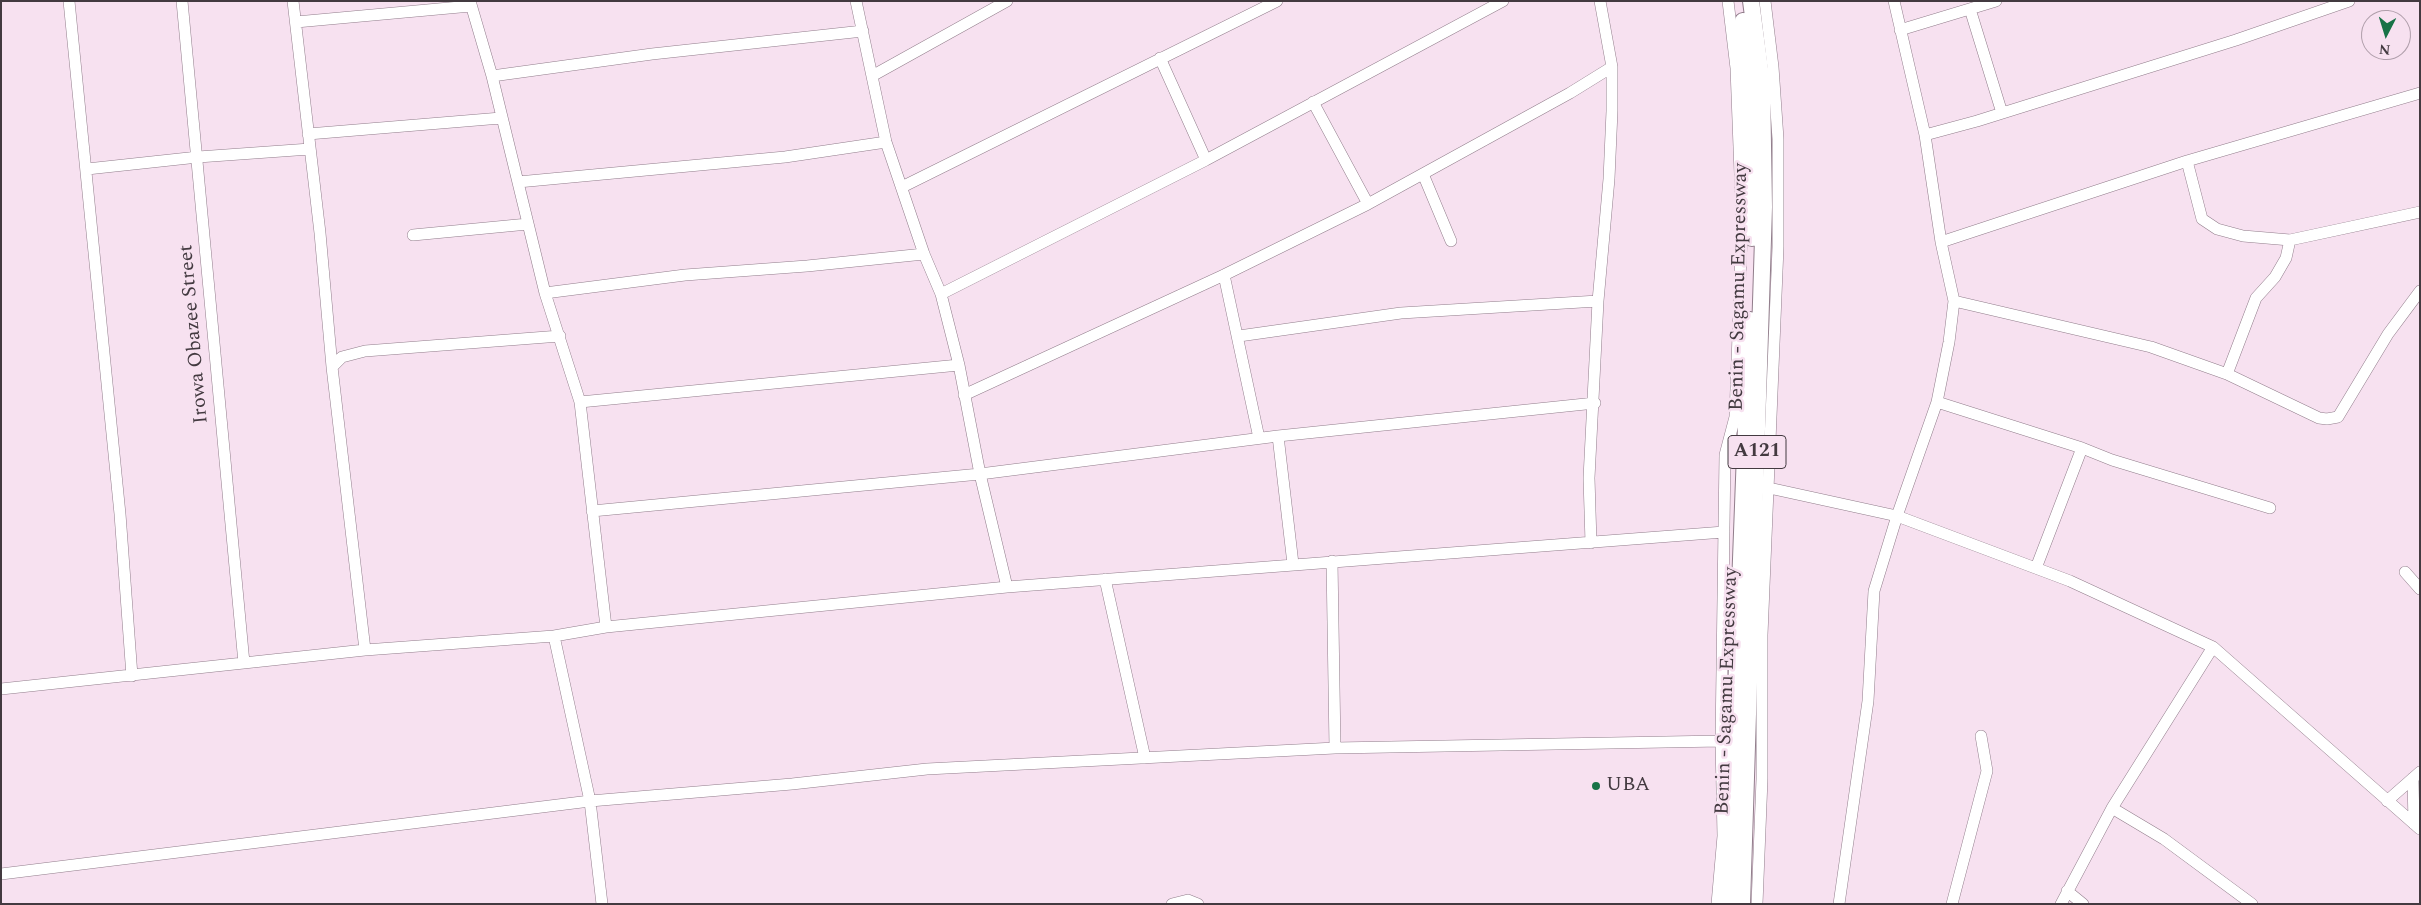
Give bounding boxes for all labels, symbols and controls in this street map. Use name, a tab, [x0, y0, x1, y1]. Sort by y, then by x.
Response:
north arrow	[2361, 10, 2411, 60]
text: N	[2378, 38, 2391, 60]
street label: Benin - Sagamu Expressway	[1726, 163, 1754, 411]
street label: Irowa Obazee Street	[175, 243, 215, 425]
road number: A121	[1728, 436, 1786, 468]
street label: Benin - Sagamu Expressway	[1712, 567, 1744, 815]
place label: UBA	[1606, 774, 1650, 798]
marker: UBA	[1590, 780, 1602, 792]

